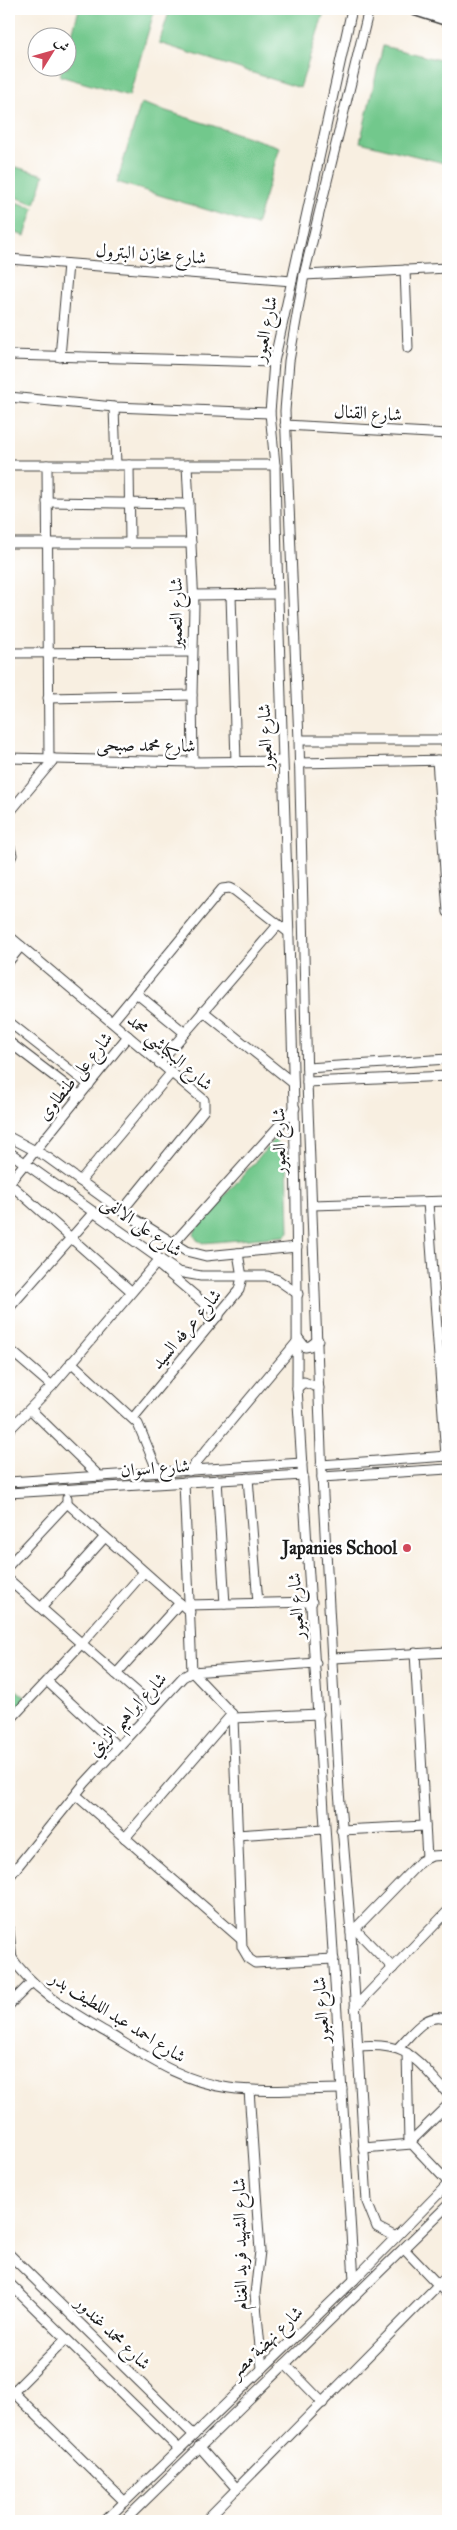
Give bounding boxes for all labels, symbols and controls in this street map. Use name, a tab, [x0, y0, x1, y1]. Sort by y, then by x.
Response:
north arrow	[28, 28, 78, 78]
text: ش	[51, 34, 73, 55]
street label: شارع مخازن البترول	[95, 239, 207, 273]
street label: شارع العبور	[247, 294, 286, 366]
street label: شارع القنال	[333, 400, 403, 430]
street label: شارع التعمير	[165, 577, 191, 651]
street label: شارع العبور	[253, 703, 281, 773]
street label: شارع محمد صبحى	[96, 733, 196, 761]
street label: شارع البكباشي محمد	[119, 1009, 217, 1100]
street label: شارع على طنطاوى	[33, 1027, 121, 1127]
street label: شارع العبور	[267, 1107, 295, 1176]
street label: شارع على الالفى	[95, 1190, 186, 1265]
street label: شارع عرفه السيد	[146, 1284, 229, 1376]
street label: شارع اسوان	[119, 1455, 191, 1485]
place label: Japanies School	[280, 1537, 398, 1560]
marker: Japanies School	[401, 1542, 413, 1554]
street label: شارع العبور	[283, 1572, 313, 1642]
street label: شارع ابراهيم الزيني	[83, 1668, 176, 1765]
street label: شارع احمد عبد اللطيف بدر	[42, 1965, 190, 2071]
street label: شارع العبور	[308, 1976, 338, 2046]
street label: شارع الشهيد فريد الغنام	[228, 2177, 257, 2311]
street label: شارع محمد غندور	[66, 2290, 155, 2377]
street label: شارع نهضة مصر	[223, 2301, 310, 2387]

